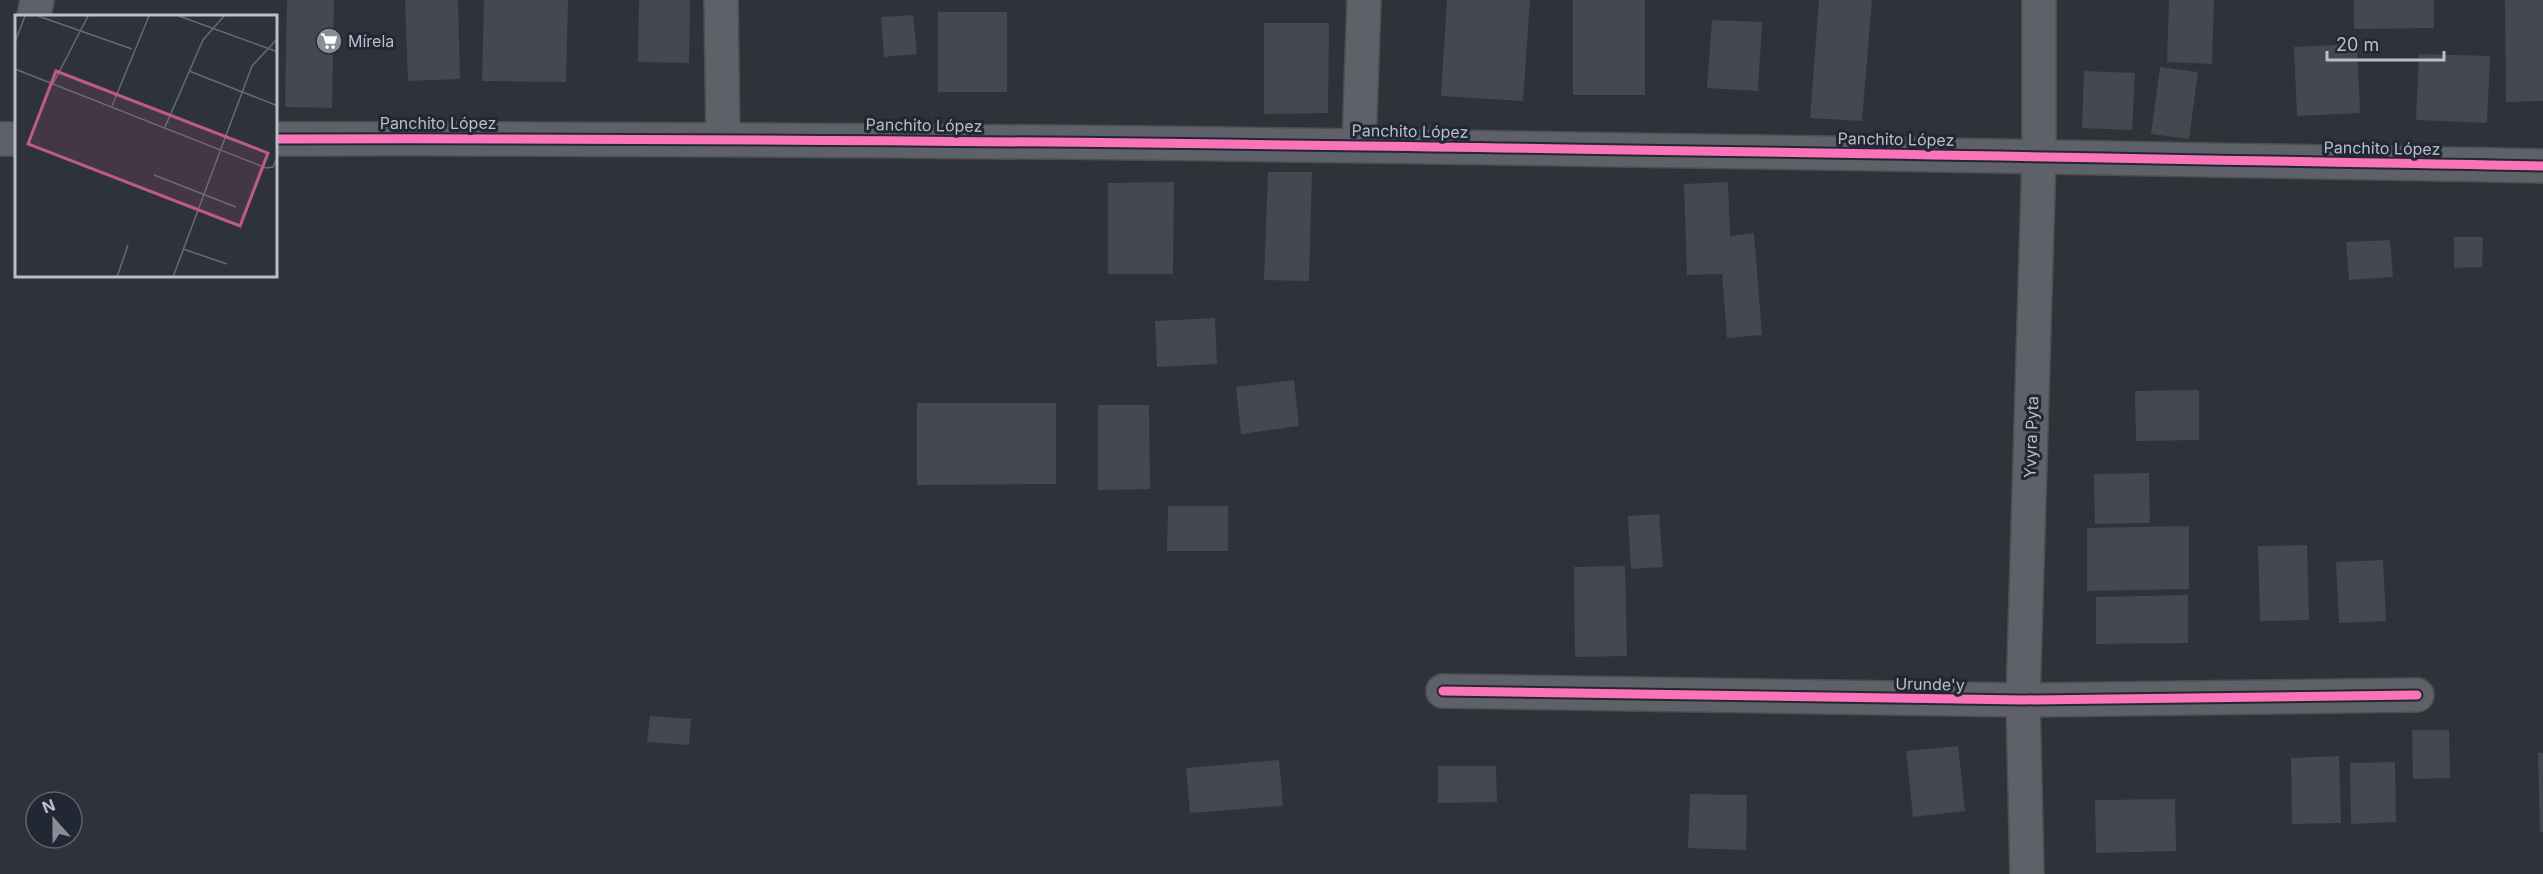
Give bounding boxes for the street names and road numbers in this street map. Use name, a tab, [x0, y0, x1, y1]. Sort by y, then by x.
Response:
street label: Panchito López	[380, 113, 496, 133]
street label: Panchito López	[865, 114, 983, 136]
street label: Panchito López	[1351, 120, 1469, 142]
street label: Panchito López	[1837, 128, 1955, 150]
street label: Panchito López	[2323, 137, 2441, 159]
street label: Yvyra Pyta	[2020, 396, 2042, 478]
street label: Urunde'y	[1895, 673, 1965, 695]

